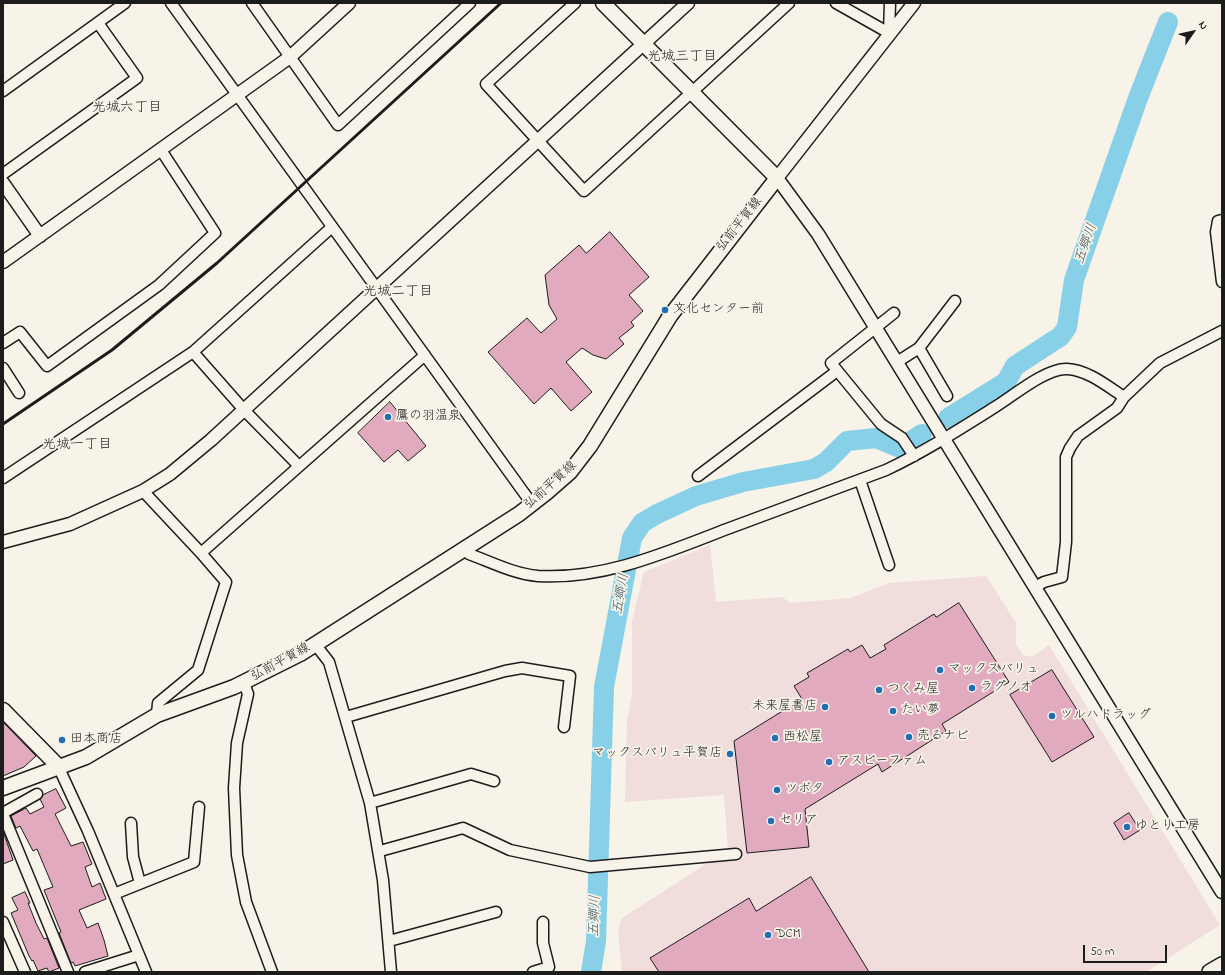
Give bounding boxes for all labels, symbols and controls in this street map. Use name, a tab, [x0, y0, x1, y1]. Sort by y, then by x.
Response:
north arrow	[1173, 12, 1213, 52]
text: N	[1194, 18, 1212, 33]
district label: 光城三丁目	[647, 50, 717, 66]
district label: 光城六丁目	[92, 101, 162, 117]
street label: 弘前平賀線	[714, 195, 766, 255]
water label: 五郷川	[1072, 221, 1102, 267]
district label: 光城二丁目	[363, 285, 433, 301]
place label: 文化センター前	[673, 302, 764, 318]
marker: 文化センター前	[660, 305, 670, 315]
place label: 鷹の羽温泉	[396, 409, 461, 425]
marker: 鷹の羽温泉	[383, 412, 393, 422]
district label: 光城一丁目	[42, 438, 112, 454]
street label: 弘前平賀線	[522, 458, 580, 514]
water label: 五郷川	[610, 572, 634, 616]
street label: 弘前平賀線	[249, 640, 313, 686]
place label: マックスバリュ	[948, 662, 1039, 678]
marker: マックスバリュ	[935, 665, 945, 675]
place label: ラグノオ	[980, 680, 1032, 696]
place label: つくみ屋	[887, 682, 939, 698]
marker: ラグノオ	[967, 683, 977, 693]
marker: つくみ屋	[874, 685, 884, 695]
place label: 未来屋書店	[752, 699, 817, 715]
marker: 未来屋書店	[820, 702, 830, 712]
place label: たい夢	[901, 703, 940, 719]
marker: たい夢	[888, 706, 898, 716]
place label: ツルハドラッグ	[1060, 708, 1151, 724]
marker: ツルハドラッグ	[1047, 711, 1057, 721]
place label: 売るナビ	[917, 729, 969, 745]
place label: 西松屋	[783, 730, 822, 746]
place label: 田本商店	[70, 732, 122, 748]
marker: 売るナビ	[904, 732, 914, 742]
marker: 西松屋	[770, 733, 780, 743]
marker: 田本商店	[57, 735, 67, 745]
place label: マックスバリュ平賀店	[592, 746, 722, 762]
marker: マックスバリュ平賀店	[725, 749, 735, 759]
place label: アスビーファム	[837, 754, 927, 770]
marker: アスビーファム	[824, 757, 834, 767]
place label: ツボタ	[785, 782, 824, 798]
marker: ツボタ	[772, 785, 782, 795]
place label: セリア	[779, 813, 818, 829]
marker: セリア	[766, 816, 776, 826]
place label: ゆとり工房	[1135, 819, 1200, 835]
marker: ゆとり工房	[1122, 822, 1132, 832]
water label: 五郷川	[587, 895, 605, 937]
place label: DCM	[776, 927, 801, 943]
marker: DCM	[763, 930, 773, 940]
scale bar	[1085, 937, 1169, 963]
text: 50 m	[1090, 943, 1114, 961]

